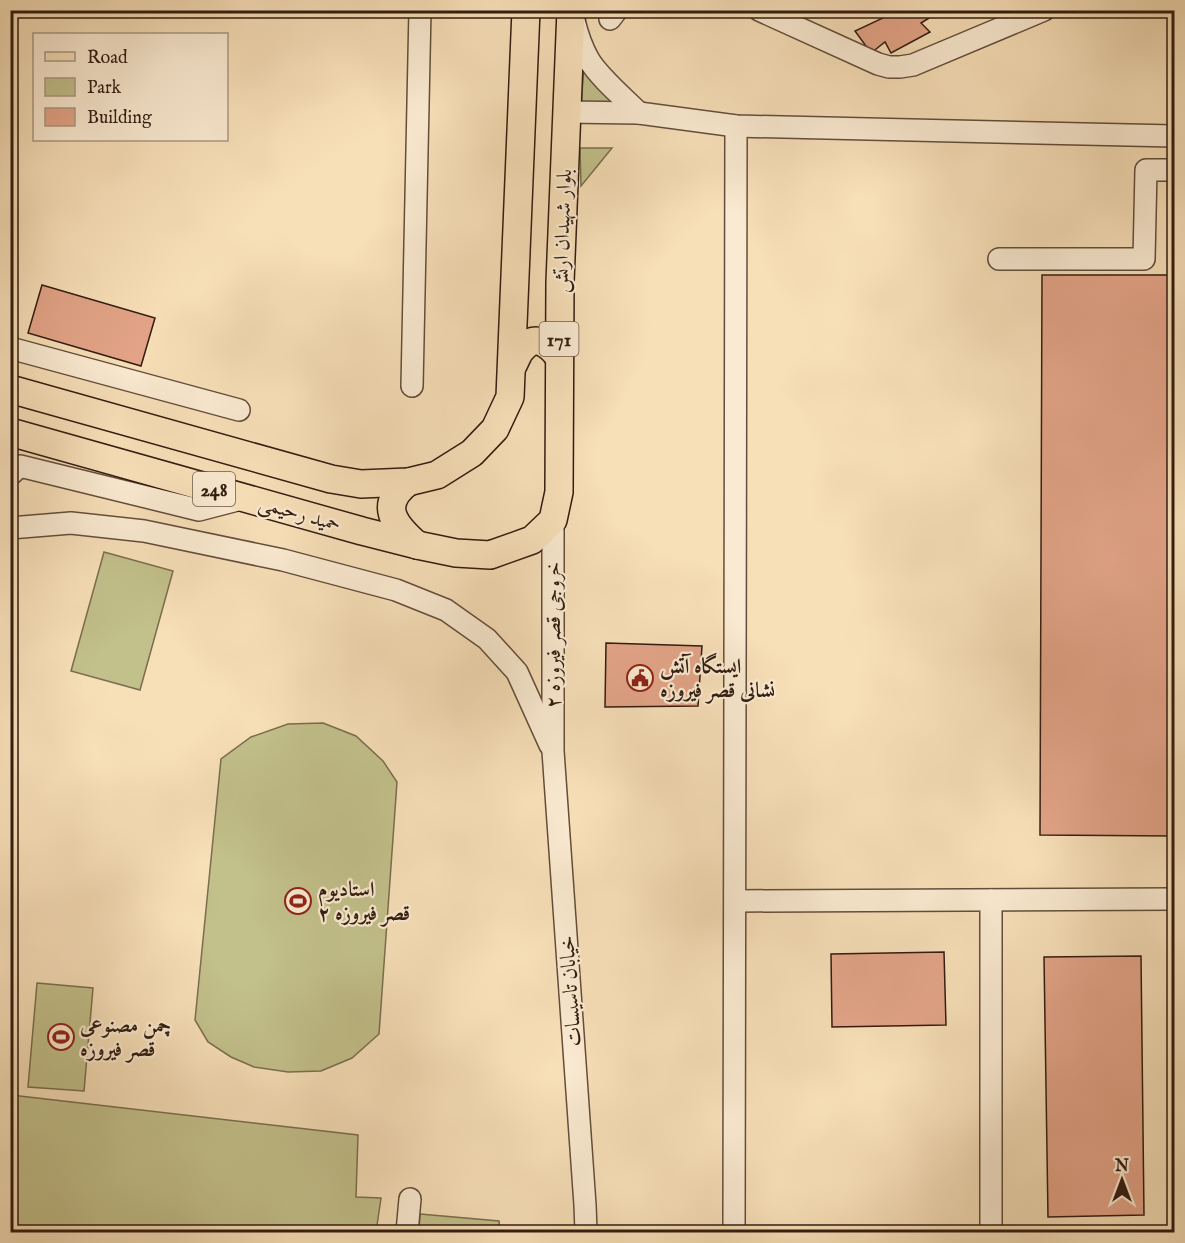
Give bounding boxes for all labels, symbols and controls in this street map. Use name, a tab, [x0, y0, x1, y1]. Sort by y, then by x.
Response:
legend	[33, 33, 228, 141]
text: Road	[87, 47, 128, 70]
text: Park	[87, 77, 122, 100]
text: Building	[87, 107, 152, 130]
street label: بلوار شهیدان ارتش	[548, 168, 579, 294]
road number: 171	[540, 322, 578, 356]
road number: 248	[193, 472, 235, 506]
street label: حمید رحیمی	[255, 490, 344, 539]
street label: خروجی قصر فیروزه ۲	[541, 562, 568, 708]
place label: ایستگاه آتش نشانی قصر فیروزه	[660, 652, 775, 705]
public building icon: ایستگاه آتش نشانی قصر فیروزه	[625, 663, 655, 693]
place label: استادیوم قصر فیروزه ۲	[318, 877, 410, 928]
sports icon: استادیوم قصر فیروزه ۲	[283, 886, 313, 916]
street label: خیابان تاسیسات	[554, 935, 589, 1047]
place label: چمن مصنوعی قصر فیروزه	[79, 1013, 171, 1064]
sports icon: چمن مصنوعی قصر فیروزه	[46, 1022, 76, 1052]
north arrow	[1092, 1150, 1152, 1210]
text: N	[1114, 1157, 1129, 1177]

